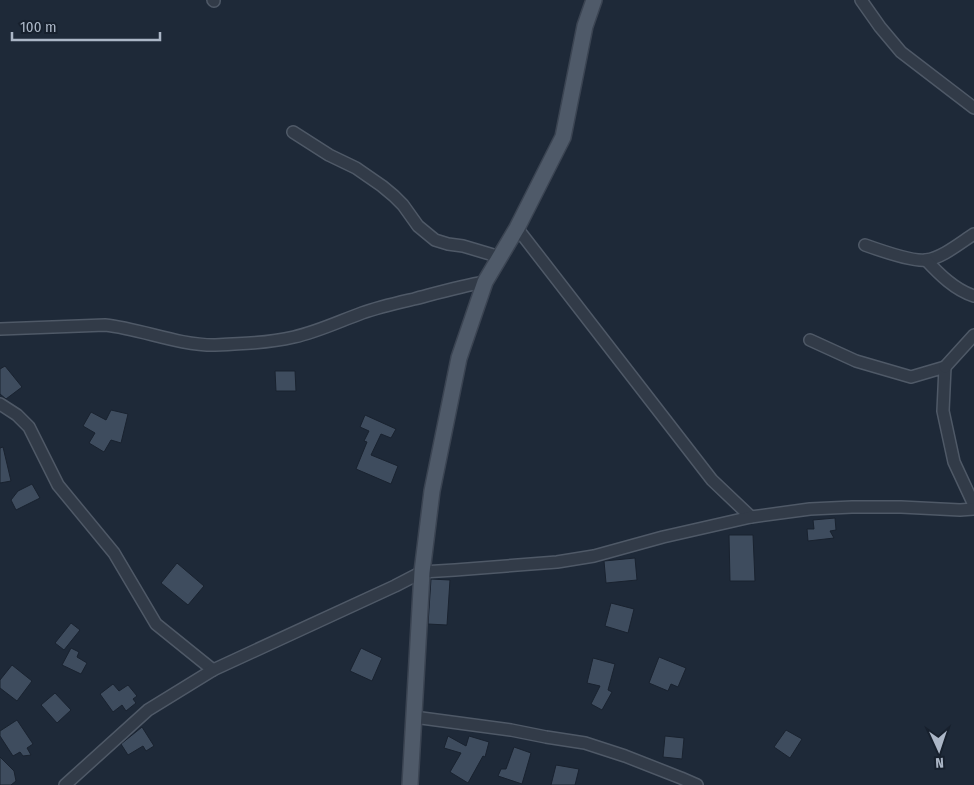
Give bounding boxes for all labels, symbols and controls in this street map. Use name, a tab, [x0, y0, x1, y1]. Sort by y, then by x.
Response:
scale bar	[12, 10, 160, 42]
text: 100 m	[20, 18, 57, 36]
north arrow	[914, 725, 964, 775]
text: N	[935, 754, 944, 771]

